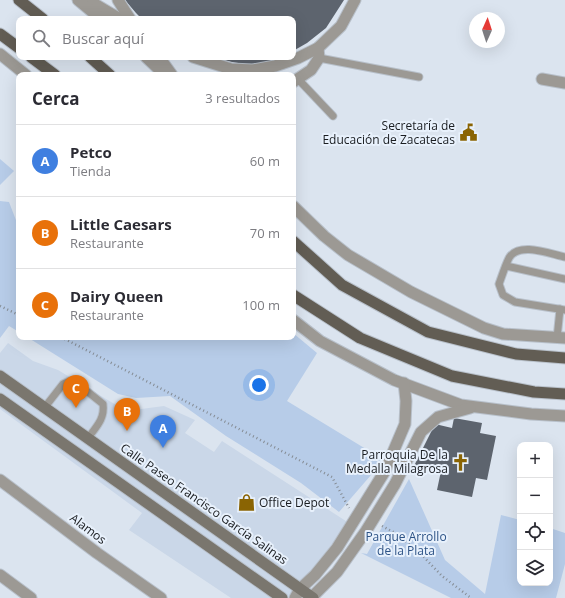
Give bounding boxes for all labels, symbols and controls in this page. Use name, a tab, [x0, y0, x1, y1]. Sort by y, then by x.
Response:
north arrow	[469, 12, 505, 48]
search box	[16, 16, 296, 60]
icon: search	[30, 27, 52, 49]
text: Buscar aquí	[62, 28, 144, 48]
text: Cerca	[32, 87, 80, 110]
text: 3 resultados	[205, 89, 280, 107]
place label: Secretaría de Educación de Zacatecas	[322, 117, 455, 148]
public building icon: Secretaría de Educación de Zacatecas	[458, 123, 478, 143]
text: Petco	[70, 142, 112, 162]
text: A	[41, 152, 49, 170]
text: 60 m	[250, 152, 280, 170]
text: Tienda	[70, 162, 111, 180]
text: Little Caesars	[70, 214, 172, 234]
text: B	[41, 224, 49, 242]
text: 70 m	[250, 224, 280, 242]
text: Restaurante	[70, 234, 144, 252]
text: Dairy Queen	[70, 286, 163, 306]
text: C	[41, 296, 49, 314]
text: 100 m	[242, 296, 280, 314]
text: Restaurante	[70, 306, 144, 324]
pin: C	[63, 375, 89, 408]
your location	[249, 375, 269, 395]
pin: B	[114, 398, 140, 431]
pin: A	[150, 415, 176, 448]
street label: Calle Paseo Francisco García Salinas	[117, 439, 291, 568]
map controls	[517, 442, 553, 586]
button: +	[517, 442, 553, 478]
place label: Parroquia De la Medalla Milagrosa	[346, 446, 448, 477]
church icon: Parroquia De la Medalla Milagrosa	[451, 452, 471, 472]
button: −	[517, 478, 553, 514]
shop icon: Office Depot	[236, 493, 256, 513]
place label: Office Depot	[259, 494, 329, 511]
street label: Alamos	[67, 509, 110, 548]
button: locate	[517, 514, 553, 550]
park label: Parque Arrollo de la Plata	[365, 528, 447, 559]
button: layers	[517, 550, 553, 586]

